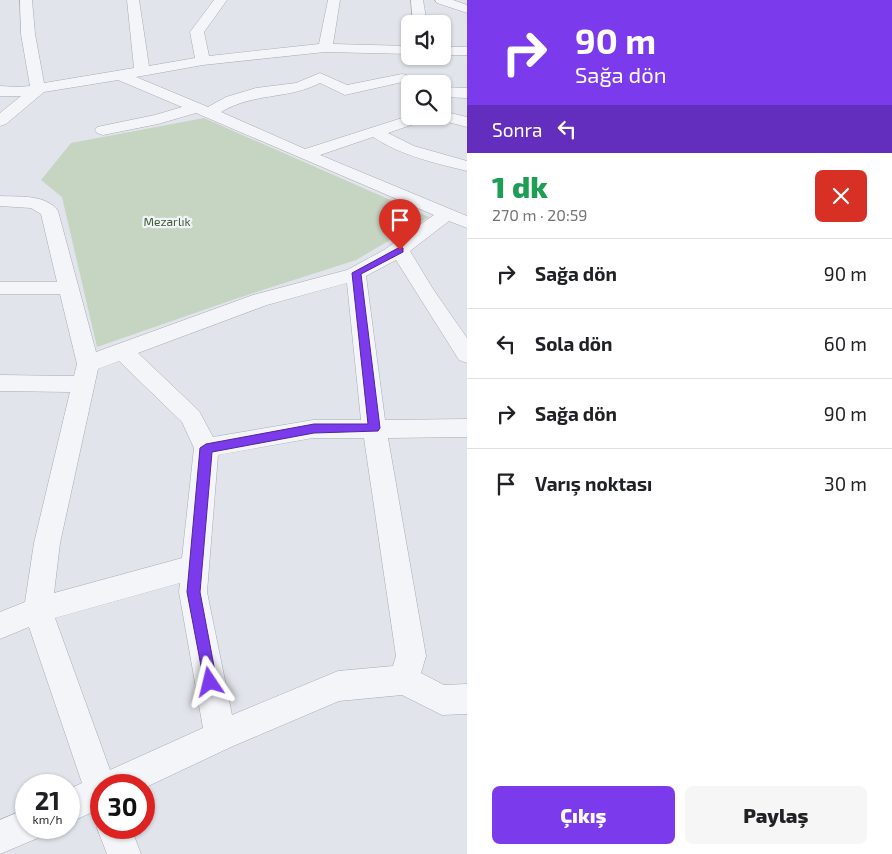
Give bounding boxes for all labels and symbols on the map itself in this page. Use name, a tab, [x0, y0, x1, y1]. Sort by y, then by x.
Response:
pin	[379, 199, 421, 250]
park label: Mezarlık	[143, 214, 191, 228]
position arrow	[183, 655, 235, 707]
speed limit sign: 30	[90, 774, 155, 839]

